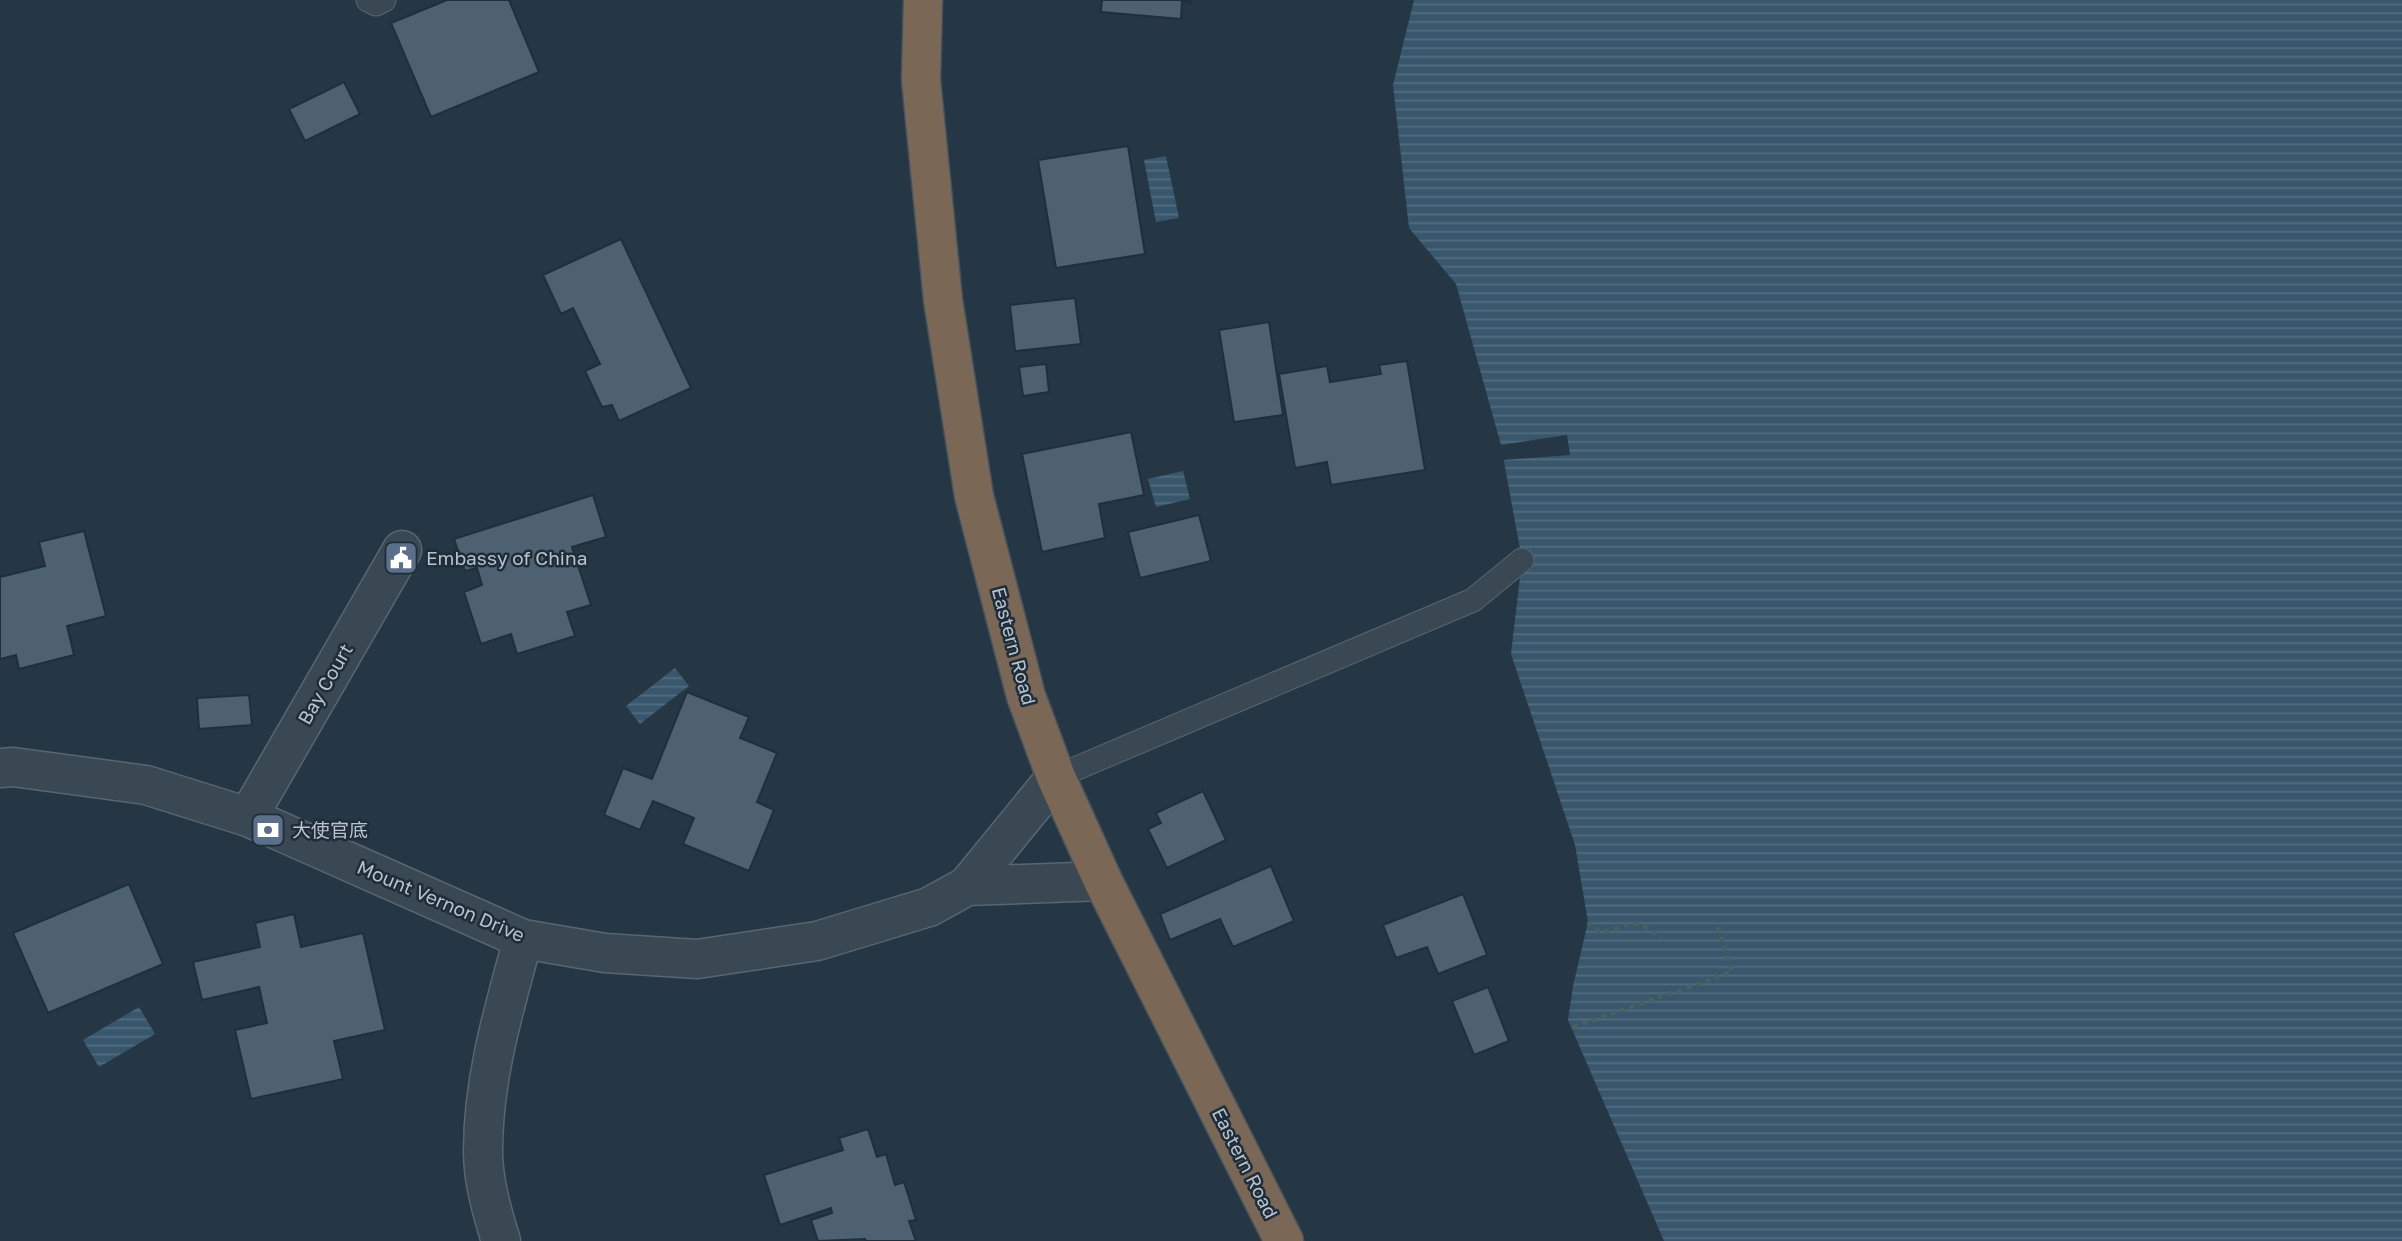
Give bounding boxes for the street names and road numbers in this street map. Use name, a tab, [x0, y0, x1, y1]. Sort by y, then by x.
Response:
street label: Eastern Road	[988, 584, 1041, 707]
street label: Bay Court	[292, 639, 357, 728]
street label: Mount Vernon Drive	[354, 855, 528, 946]
street label: Eastern Road	[1208, 1104, 1283, 1222]

